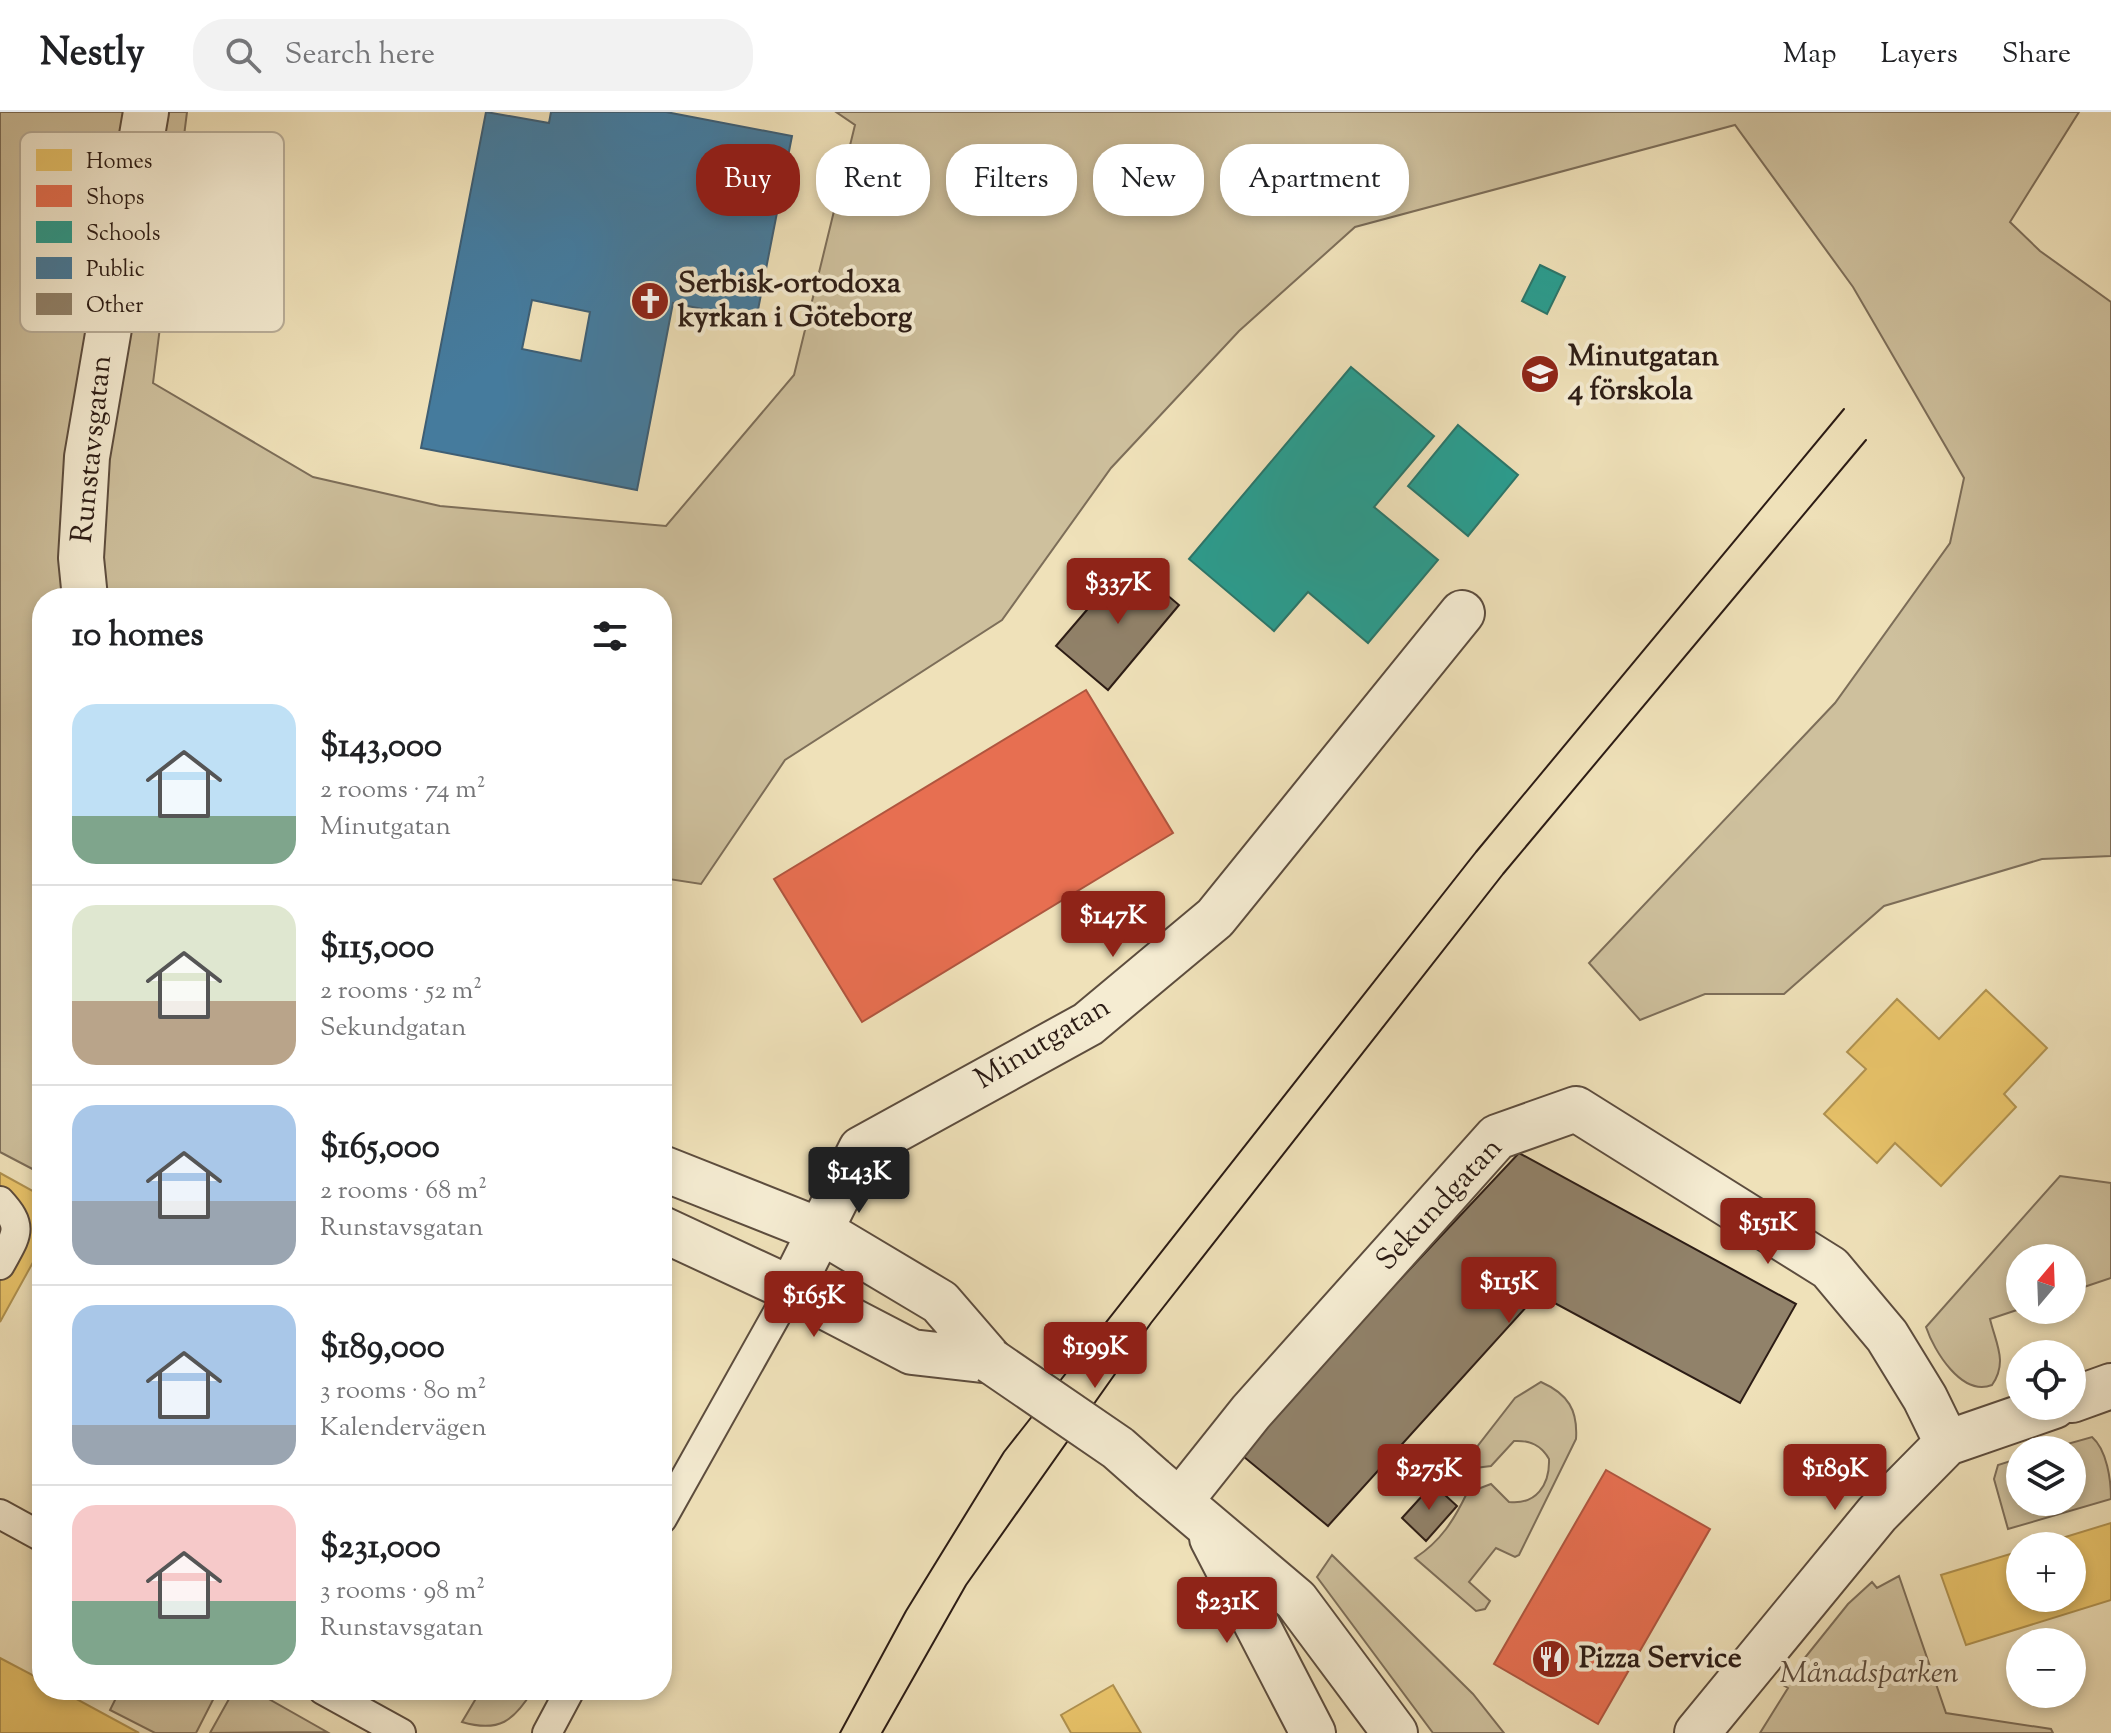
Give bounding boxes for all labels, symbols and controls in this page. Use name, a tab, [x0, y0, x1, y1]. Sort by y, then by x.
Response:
search box	[193, 19, 753, 91]
text: Nestly	[40, 28, 145, 82]
icon: search	[221, 33, 265, 77]
text: Search here	[285, 34, 435, 77]
text: Map	[1783, 35, 1836, 75]
text: Layers	[1880, 35, 1958, 75]
text: Share	[2002, 35, 2071, 75]
legend	[20, 132, 284, 332]
chip: Buy	[696, 144, 800, 216]
chip: Rent	[816, 144, 930, 216]
chip: Filters	[946, 144, 1077, 216]
chip: New	[1093, 144, 1204, 216]
chip: Apartment	[1220, 144, 1409, 216]
text: Homes	[86, 147, 152, 179]
text: Shops	[86, 183, 144, 215]
text: Schools	[86, 219, 160, 251]
text: Public	[86, 255, 145, 287]
place label: Serbisk-ortodoxa kyrkan i Göteborg	[677, 263, 913, 340]
church icon: Serbisk-ortodoxa kyrkan i Göteborg	[629, 280, 671, 322]
text: Other	[86, 291, 144, 323]
place label: Minutgatan 4 förskola	[1567, 336, 1719, 413]
street label: Runstavsgatan	[62, 353, 124, 545]
school or university icon: Minutgatan 4 förskola	[1519, 353, 1561, 395]
pin: $337K	[1062, 558, 1174, 626]
text: $337K	[1085, 565, 1151, 602]
text: 10 homes	[72, 612, 204, 661]
icon: filters	[588, 614, 632, 658]
text: $143,000	[320, 723, 442, 772]
icon: home	[136, 736, 232, 832]
text: 2 rooms · 74 m²	[320, 772, 485, 809]
text: Minutgatan	[320, 809, 451, 846]
pin: $147K	[1057, 891, 1169, 959]
text: $147K	[1079, 898, 1147, 935]
text: $115,000	[320, 924, 434, 973]
icon: home	[136, 937, 232, 1033]
text: 2 rooms · 52 m²	[320, 973, 482, 1010]
street label: Minutgatan	[967, 987, 1119, 1101]
text: Sekundgatan	[320, 1010, 466, 1047]
text: $165,000	[320, 1124, 440, 1173]
street label: Sekundgatan	[1367, 1128, 1513, 1281]
icon: home	[136, 1137, 232, 1233]
pin: $143K	[803, 1147, 915, 1215]
text: $143K	[826, 1154, 892, 1191]
text: 2 rooms · 68 m²	[320, 1173, 487, 1210]
pin: $151K	[1712, 1198, 1824, 1266]
text: $151K	[1738, 1205, 1798, 1242]
text: Runstavsgatan	[320, 1210, 483, 1247]
north arrow	[2006, 1244, 2086, 1324]
map controls	[2006, 1244, 2086, 1708]
pin: $115K	[1453, 1257, 1565, 1325]
text: $115K	[1479, 1264, 1539, 1301]
pin: $165K	[758, 1271, 870, 1339]
text: $165K	[782, 1278, 846, 1315]
pin: $199K	[1039, 1322, 1151, 1390]
text: $189,000	[320, 1324, 445, 1373]
text: $199K	[1062, 1329, 1128, 1366]
icon: home	[136, 1337, 232, 1433]
button: locate	[2006, 1340, 2086, 1420]
text: 3 rooms · 80 m²	[320, 1373, 486, 1410]
text: Kalendervägen	[320, 1410, 487, 1447]
button: layers	[2006, 1436, 2086, 1516]
pin: $275K	[1373, 1444, 1485, 1512]
pin: $189K	[1779, 1444, 1891, 1512]
text: $275K	[1396, 1451, 1462, 1488]
text: $189K	[1801, 1451, 1869, 1488]
text: $231,000	[320, 1524, 441, 1573]
button: +	[2006, 1532, 2086, 1612]
icon: home	[136, 1537, 232, 1633]
text: 3 rooms · 98 m²	[320, 1573, 485, 1610]
pin: $231K	[1171, 1577, 1283, 1645]
text: $231K	[1195, 1584, 1259, 1621]
text: Runstavsgatan	[320, 1610, 483, 1647]
button: −	[2006, 1628, 2086, 1708]
restaurant icon: Pizza Service	[1530, 1638, 1572, 1680]
place label: Pizza Service	[1579, 1638, 1742, 1681]
park label: Månadsparken	[1779, 1653, 1959, 1696]

